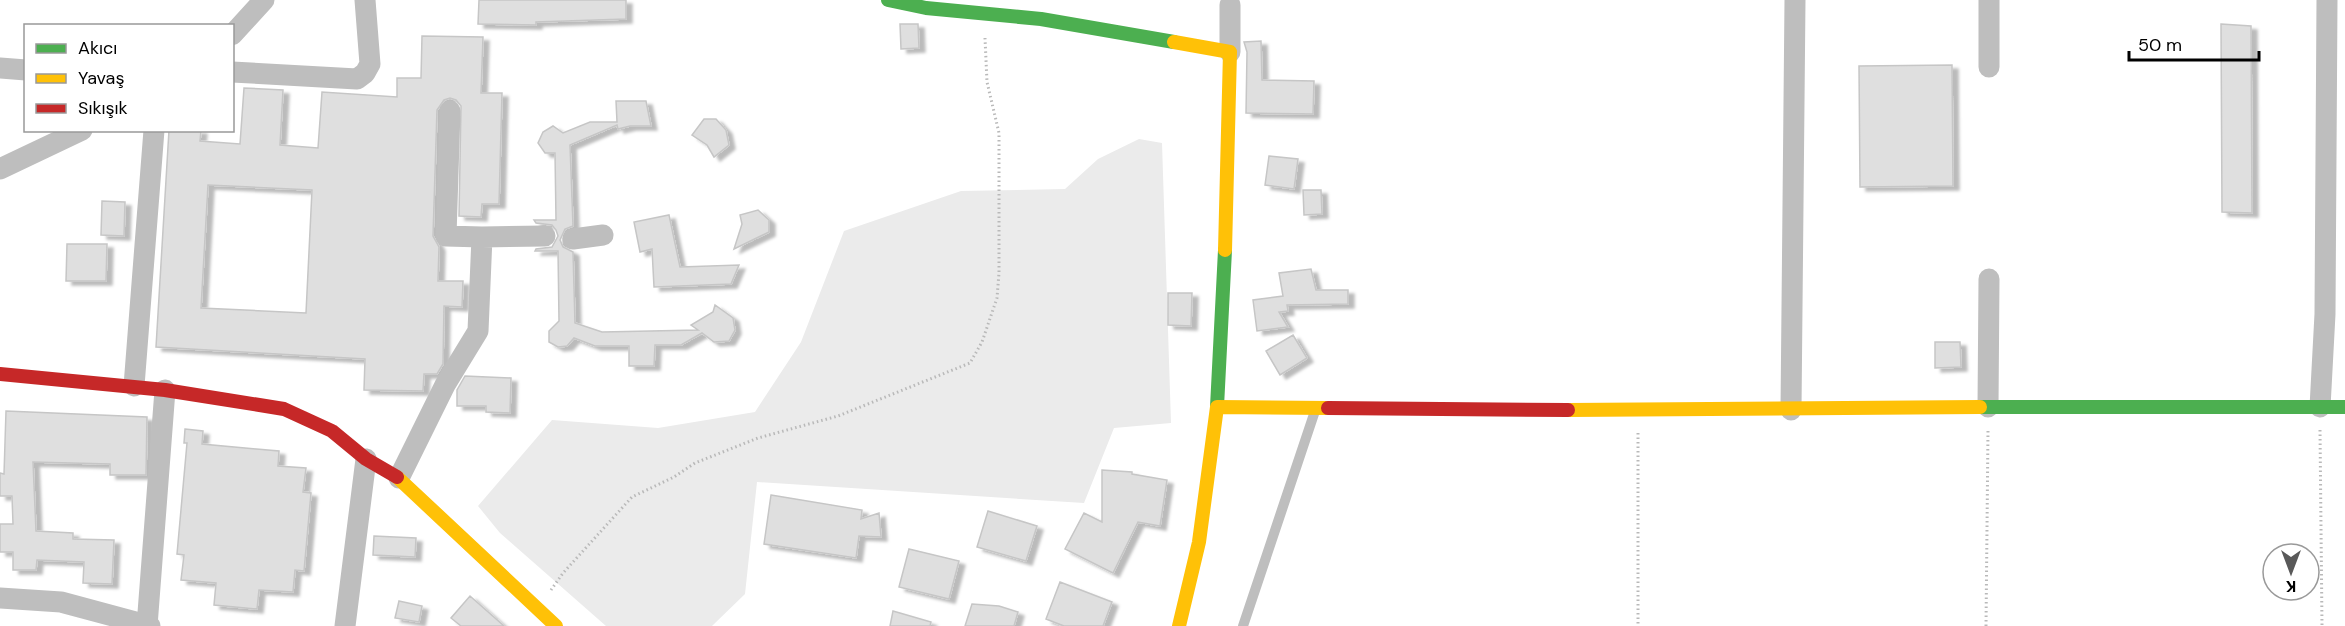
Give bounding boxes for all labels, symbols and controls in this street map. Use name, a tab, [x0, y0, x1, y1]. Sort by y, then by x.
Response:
legend	[24, 24, 234, 132]
scale bar	[2129, 24, 2260, 62]
text: 50 m	[2138, 33, 2182, 57]
text: Akıcı	[78, 36, 117, 60]
text: Yavaş	[78, 66, 124, 90]
text: Sıkışık	[78, 96, 128, 120]
north arrow	[2261, 542, 2321, 602]
text: K	[2285, 576, 2296, 597]

